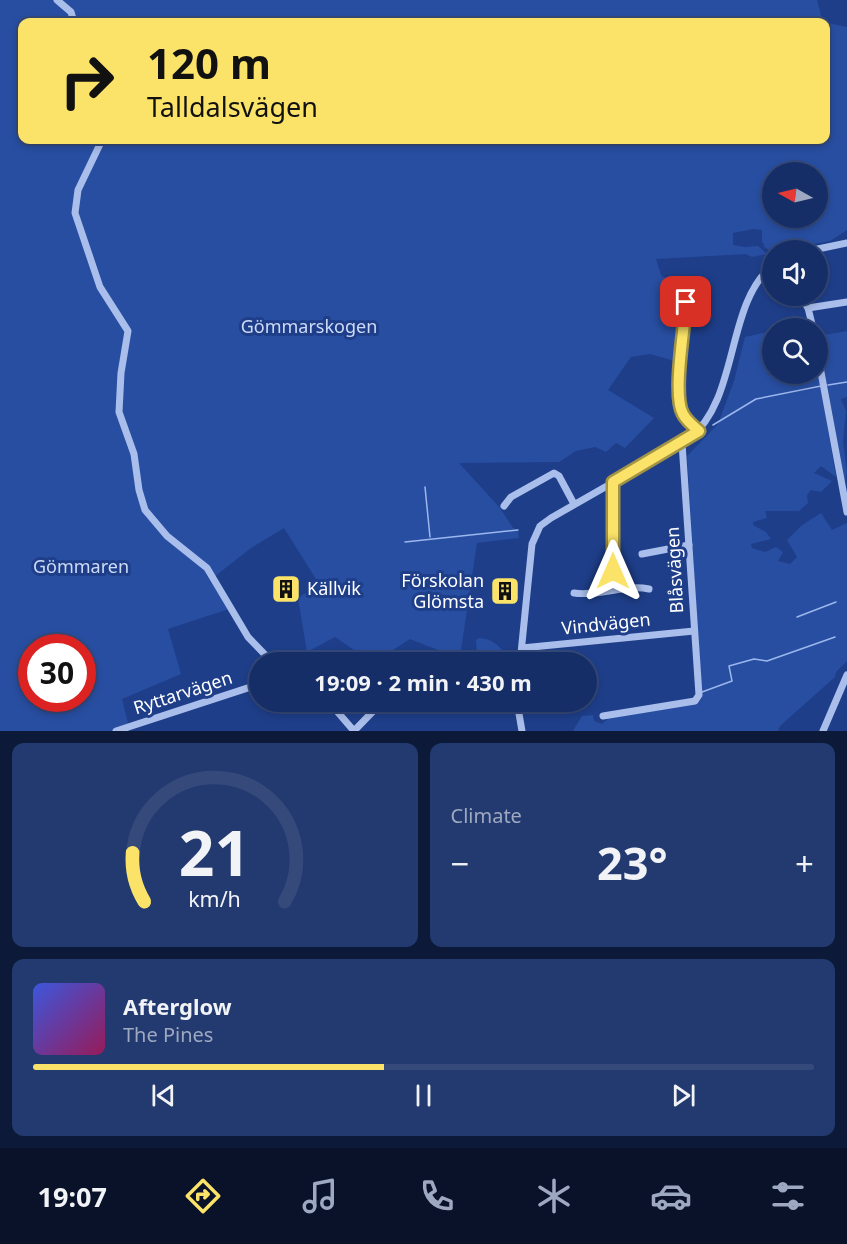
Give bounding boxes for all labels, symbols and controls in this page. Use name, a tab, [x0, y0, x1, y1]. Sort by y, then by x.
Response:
text: 120 m	[147, 34, 271, 91]
icon: right	[48, 42, 126, 120]
text: Talldalsvägen	[147, 88, 318, 125]
north arrow	[762, 162, 828, 228]
map controls	[762, 162, 828, 384]
button: sound	[762, 240, 828, 306]
pin	[660, 276, 711, 327]
icon: arrive	[669, 285, 702, 318]
park label: Gömmarskogen	[241, 314, 377, 338]
button: search	[762, 318, 828, 384]
street label: Blåsvägen	[660, 526, 688, 614]
position arrow	[581, 539, 645, 603]
park label: Gömmaren	[33, 554, 129, 578]
place label: Förskolan Glömsta	[401, 568, 484, 613]
building icon: Källvik	[270, 573, 302, 605]
building icon: Förskolan Glömsta	[489, 575, 521, 607]
place label: Källvik	[307, 576, 361, 600]
street label: Vindvägen	[560, 606, 652, 640]
speed limit sign: 30	[18, 634, 96, 712]
street label: Ryttarvägen	[130, 665, 235, 719]
text: 19:09 · 2 min · 430 m	[314, 667, 532, 697]
text: Climate	[451, 802, 522, 829]
text: 21	[179, 809, 250, 894]
text: 23°	[597, 832, 668, 893]
text: −	[451, 841, 469, 886]
text: +	[795, 841, 814, 886]
text: km/h	[188, 884, 241, 913]
text: Afterglow	[123, 991, 232, 1021]
text: The Pines	[123, 1021, 213, 1048]
icon: previous	[147, 1079, 180, 1112]
icon: pause	[407, 1079, 440, 1112]
icon: next	[667, 1079, 700, 1112]
icon: directions	[182, 1175, 224, 1217]
icon: music	[299, 1175, 341, 1217]
icon: phone	[416, 1175, 458, 1217]
icon: climate	[533, 1175, 575, 1217]
icon: car	[650, 1175, 692, 1217]
icon: filters	[767, 1175, 809, 1217]
text: 19:07	[38, 1178, 107, 1215]

